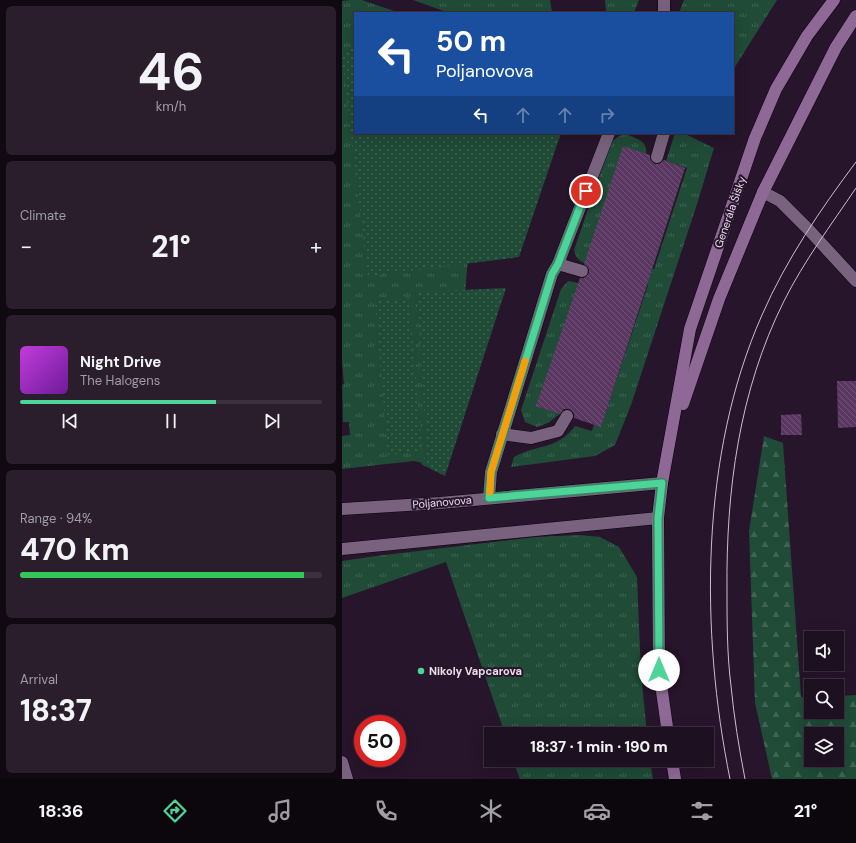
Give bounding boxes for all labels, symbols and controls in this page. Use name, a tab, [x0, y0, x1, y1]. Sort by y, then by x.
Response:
text: 50 m	[436, 23, 506, 60]
icon: left	[370, 28, 422, 80]
text: 46	[138, 38, 204, 106]
text: Poljanovova	[436, 59, 533, 83]
text: km/h	[156, 98, 186, 115]
icon: left	[470, 104, 492, 126]
icon: ahead	[512, 104, 534, 126]
icon: ahead	[554, 104, 576, 126]
icon: right	[596, 104, 618, 126]
pin	[569, 174, 603, 208]
street label: Generála Šišky	[711, 174, 749, 250]
icon: arrive	[575, 180, 597, 202]
text: Climate	[20, 207, 66, 224]
text: 21°	[151, 227, 191, 266]
text: −	[20, 232, 32, 261]
text: +	[310, 232, 322, 261]
text: Night Drive	[80, 352, 161, 372]
text: The Halogens	[80, 372, 160, 389]
icon: previous	[59, 410, 81, 432]
icon: pause	[160, 410, 182, 432]
icon: next	[261, 410, 283, 432]
street label: Poljanovova	[412, 492, 472, 512]
text: Range · 94%	[20, 510, 92, 527]
text: 470 km	[20, 530, 130, 569]
map controls	[804, 631, 844, 767]
button: sound	[804, 631, 844, 671]
position arrow	[638, 649, 680, 691]
place label: Nikoly Vapcarova	[429, 664, 522, 678]
marker: Nikoly Vapcarova	[416, 666, 426, 676]
text: Arrival	[20, 671, 58, 688]
button: search	[804, 679, 844, 719]
text: 18:37	[20, 691, 92, 730]
speed limit sign: 50	[354, 715, 406, 767]
button: layers	[804, 727, 844, 767]
text: 18:37 · 1 min · 190 m	[530, 737, 668, 757]
icon: directions	[161, 797, 189, 825]
icon: music	[266, 797, 294, 825]
icon: phone	[372, 797, 400, 825]
icon: climate	[477, 797, 505, 825]
icon: car	[583, 797, 611, 825]
icon: filters	[688, 797, 716, 825]
text: 18:36	[39, 799, 84, 823]
text: 21°	[794, 799, 817, 823]

